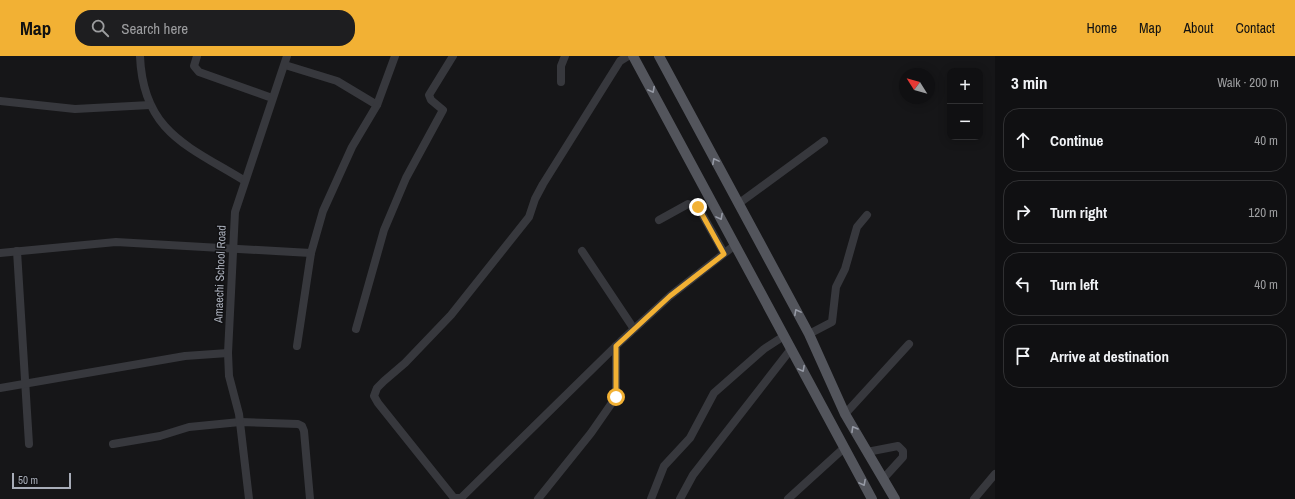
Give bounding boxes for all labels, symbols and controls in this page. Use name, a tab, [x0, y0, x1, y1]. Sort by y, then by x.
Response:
search box	[75, 10, 355, 46]
text: Map	[20, 15, 51, 41]
icon: search	[89, 17, 111, 39]
text: Search here	[121, 18, 188, 39]
text: Home	[1086, 19, 1117, 37]
text: Map	[1139, 19, 1161, 37]
text: About	[1183, 19, 1213, 37]
text: Contact	[1235, 19, 1275, 37]
north arrow	[899, 68, 935, 104]
map controls	[947, 68, 983, 140]
button: +	[947, 68, 983, 104]
text: 3 min	[1011, 71, 1047, 94]
text: Walk · 200 m	[1217, 74, 1279, 91]
one-way arrow	[647, 86, 655, 93]
button: −	[947, 104, 983, 140]
icon: ahead	[1012, 129, 1034, 151]
text: Continue	[1050, 130, 1103, 151]
text: 40 m	[1254, 132, 1278, 149]
one-way arrow	[713, 158, 720, 165]
route end	[689, 198, 707, 216]
icon: right	[1012, 201, 1034, 223]
text: Turn right	[1050, 202, 1107, 223]
text: 120 m	[1248, 204, 1278, 221]
one-way arrow	[716, 213, 723, 220]
street label: Amaechi School Road	[210, 225, 230, 324]
icon: left	[1012, 273, 1034, 295]
text: Turn left	[1050, 274, 1098, 295]
text: 40 m	[1254, 276, 1278, 293]
one-way arrow	[794, 309, 802, 316]
icon: arrive	[1012, 345, 1034, 367]
text: Arrive at destination	[1050, 346, 1169, 367]
one-way arrow	[797, 364, 804, 372]
route start	[607, 388, 625, 406]
one-way arrow	[851, 426, 858, 433]
scale bar	[12, 471, 71, 490]
text: 50 m	[18, 473, 38, 487]
one-way arrow	[858, 479, 866, 486]

